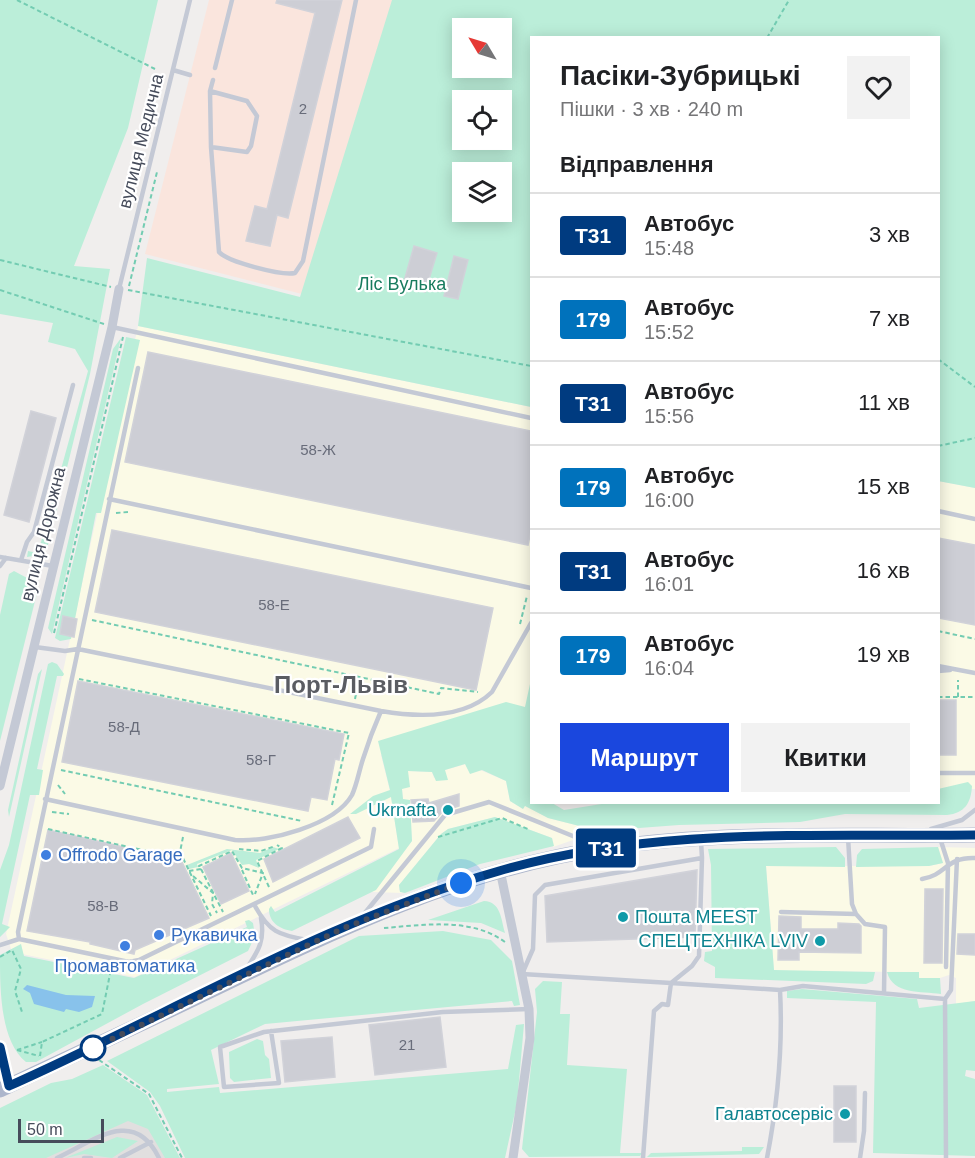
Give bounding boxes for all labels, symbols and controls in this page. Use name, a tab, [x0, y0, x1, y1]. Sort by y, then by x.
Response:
north arrow	[452, 18, 512, 78]
map controls	[452, 18, 512, 222]
button: heart	[847, 56, 910, 119]
text: Пасіки-Зубрицькі	[560, 60, 801, 91]
street label: вулиця Медична	[115, 71, 168, 210]
button: locate	[452, 90, 512, 150]
text: Пішки · 3 хв · 240 m	[560, 98, 743, 120]
house number: 2	[299, 100, 307, 117]
text: Відправлення	[560, 152, 714, 177]
button: layers	[452, 162, 512, 222]
text: Автобус	[644, 211, 734, 236]
text: 3 хв	[869, 222, 910, 247]
text: Т31	[575, 224, 611, 247]
text: 15:48	[644, 237, 694, 259]
park label: Ліс Вулька	[358, 274, 447, 294]
text: Автобус	[644, 295, 734, 320]
text: 7 хв	[869, 306, 910, 331]
text: 179	[575, 308, 611, 331]
text: 15:52	[644, 321, 694, 343]
text: Автобус	[644, 379, 734, 404]
text: 11 хв	[858, 390, 910, 415]
text: Т31	[575, 392, 611, 415]
text: 15:56	[644, 405, 694, 427]
house number: 58-Ж	[300, 441, 336, 458]
text: Автобус	[644, 463, 734, 488]
street label: вулиця Дорожна	[17, 464, 70, 603]
text: 15 хв	[857, 474, 910, 499]
text: 179	[575, 476, 611, 499]
text: 16:00	[644, 489, 694, 511]
text: Автобус	[644, 547, 734, 572]
text: 16 хв	[857, 558, 910, 583]
text: Т31	[575, 560, 611, 583]
text: 16:01	[644, 573, 694, 595]
house number: 58-Е	[258, 596, 290, 613]
text: Автобус	[644, 631, 734, 656]
text: 19 хв	[857, 642, 910, 667]
text: 179	[575, 644, 611, 667]
text: 16:04	[644, 657, 694, 679]
district label: Порт-Львів	[274, 671, 408, 698]
house number: 58-Д	[108, 718, 140, 735]
button: Маршрут	[560, 723, 729, 792]
button: Квитки	[741, 723, 910, 792]
house number: 58-Г	[246, 751, 276, 768]
place label: Ukrnafta	[368, 800, 437, 820]
marker: Ukrnafta	[441, 803, 455, 817]
line badge: Т31	[572, 828, 640, 868]
text: Т31	[588, 837, 624, 860]
place label: Offrodo Garage	[58, 845, 183, 865]
marker: Offrodo Garage	[39, 848, 53, 862]
your location	[446, 868, 476, 898]
house number: 58-В	[87, 897, 119, 914]
place label: Пошта MEEST	[635, 907, 757, 927]
marker: Пошта MEEST	[616, 910, 630, 924]
place label: Рукавичка	[171, 925, 259, 945]
marker: Рукавичка	[152, 928, 166, 942]
place label: СПЕЦТЕХНІКА LVIV	[639, 931, 808, 951]
marker: СПЕЦТЕХНІКА LVIV	[813, 934, 827, 948]
marker: Промавтоматика	[118, 939, 132, 953]
place label: Промавтоматика	[54, 956, 197, 976]
unlabelled marker	[80, 1035, 106, 1061]
house number: 21	[399, 1036, 415, 1053]
place label: Галавтосервіс	[715, 1104, 833, 1124]
marker: Галавтосервіс	[838, 1107, 852, 1121]
scale bar	[18, 1116, 104, 1144]
text: 50 m	[27, 1121, 63, 1138]

